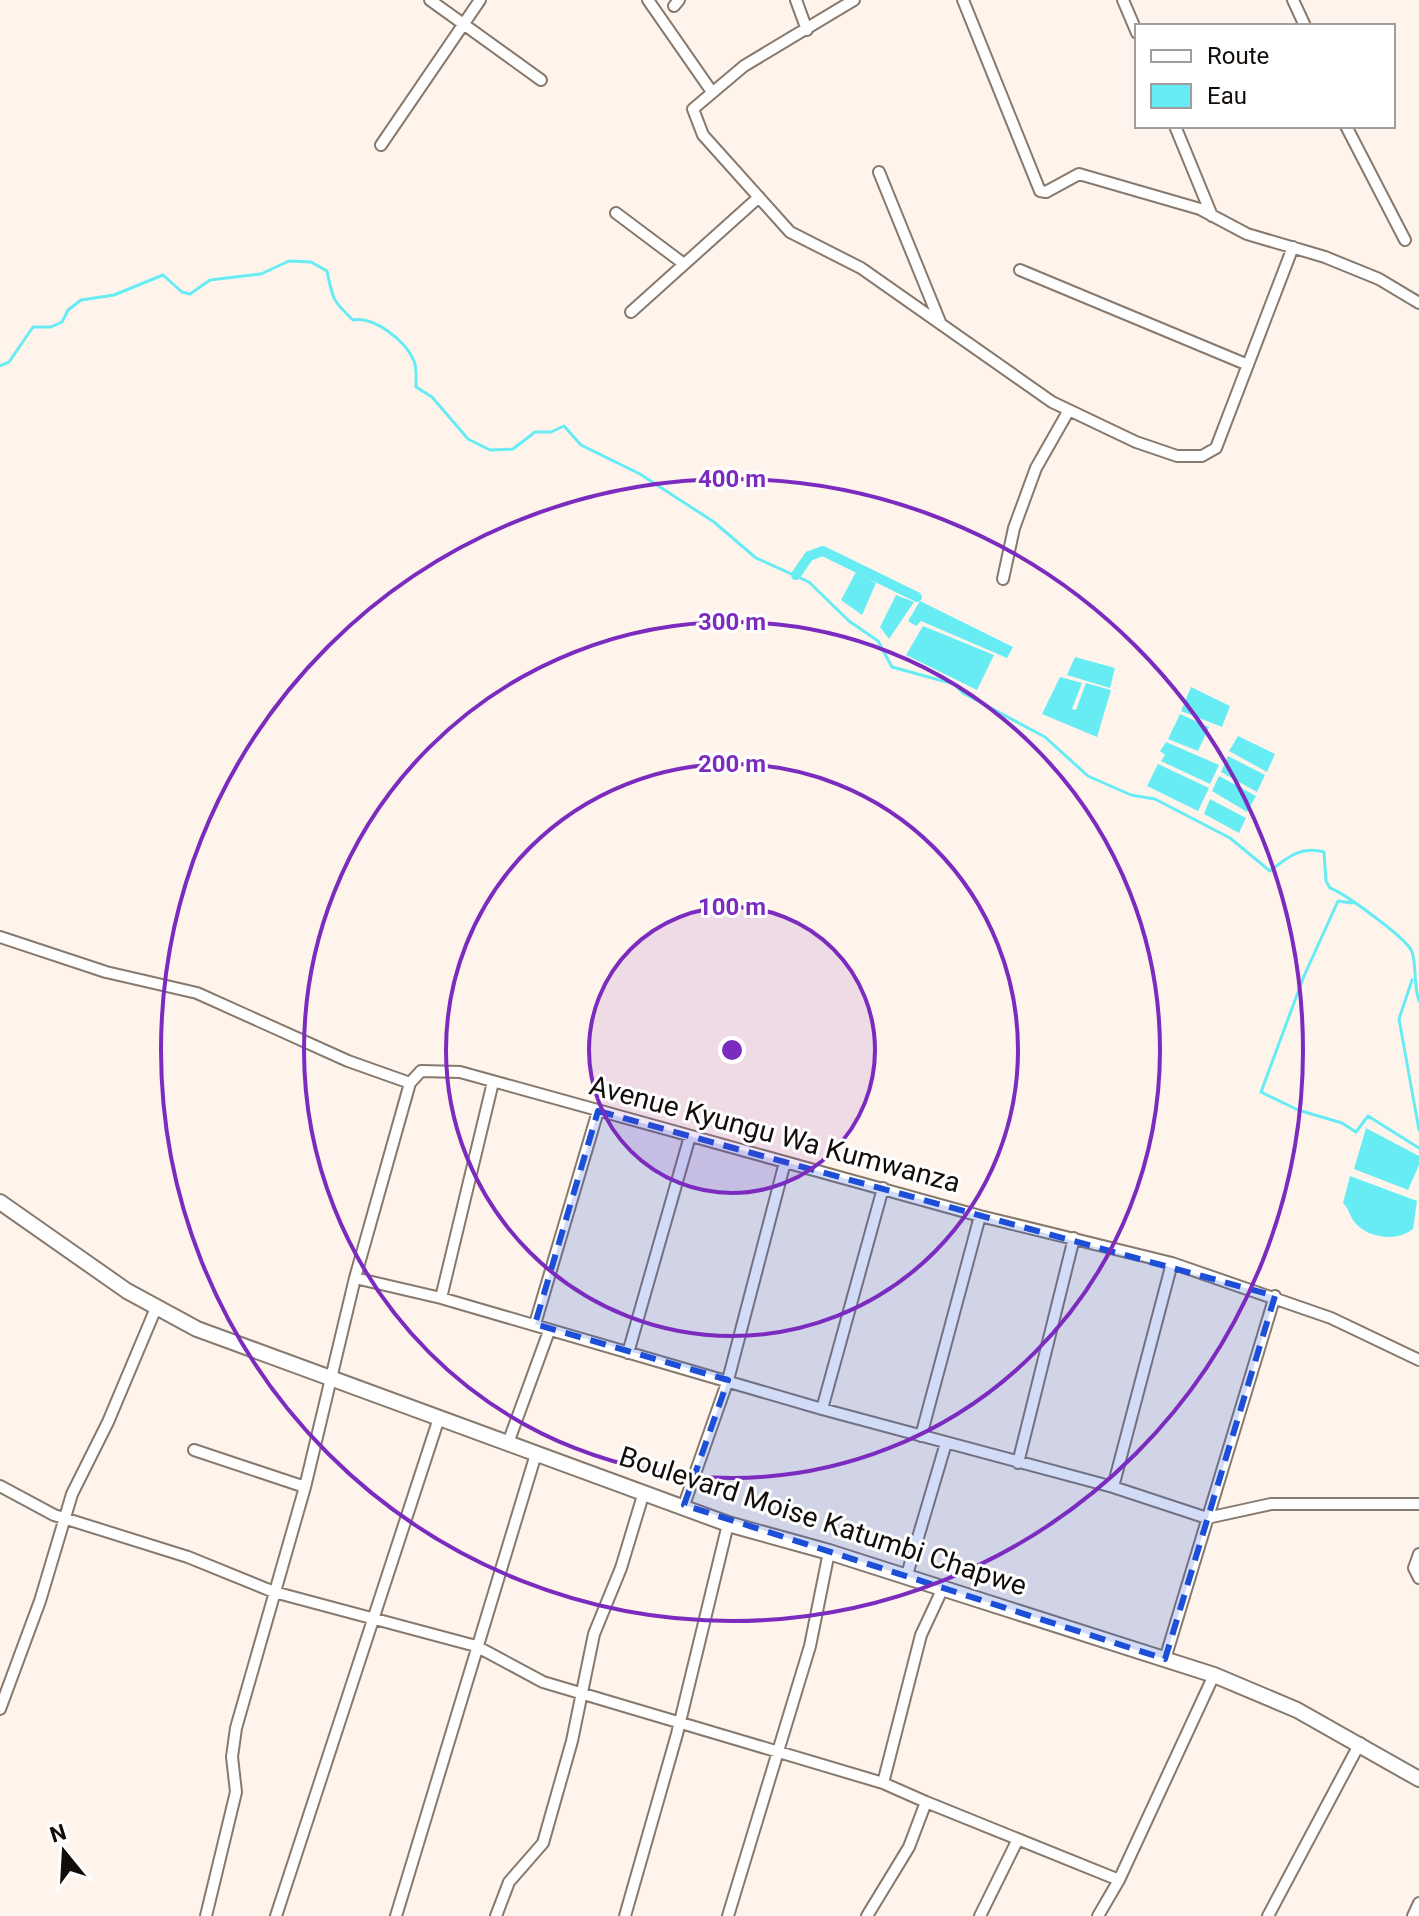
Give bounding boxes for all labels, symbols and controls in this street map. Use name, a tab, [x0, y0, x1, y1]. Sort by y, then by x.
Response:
legend	[1135, 24, 1395, 128]
text: Route	[1207, 42, 1269, 70]
text: Eau	[1207, 82, 1247, 110]
text: 400 m	[698, 465, 766, 493]
text: 300 m	[698, 608, 766, 636]
text: 200 m	[698, 750, 766, 778]
text: 100 m	[698, 893, 766, 921]
centre of rings	[718, 1036, 746, 1064]
street label: Avenue Kyungu Wa Kumwanza	[586, 1069, 964, 1199]
street label: Boulevard Moise Katumbi Chapwe	[615, 1439, 1031, 1603]
north arrow	[24, 1812, 104, 1892]
text: N	[47, 1819, 69, 1848]

